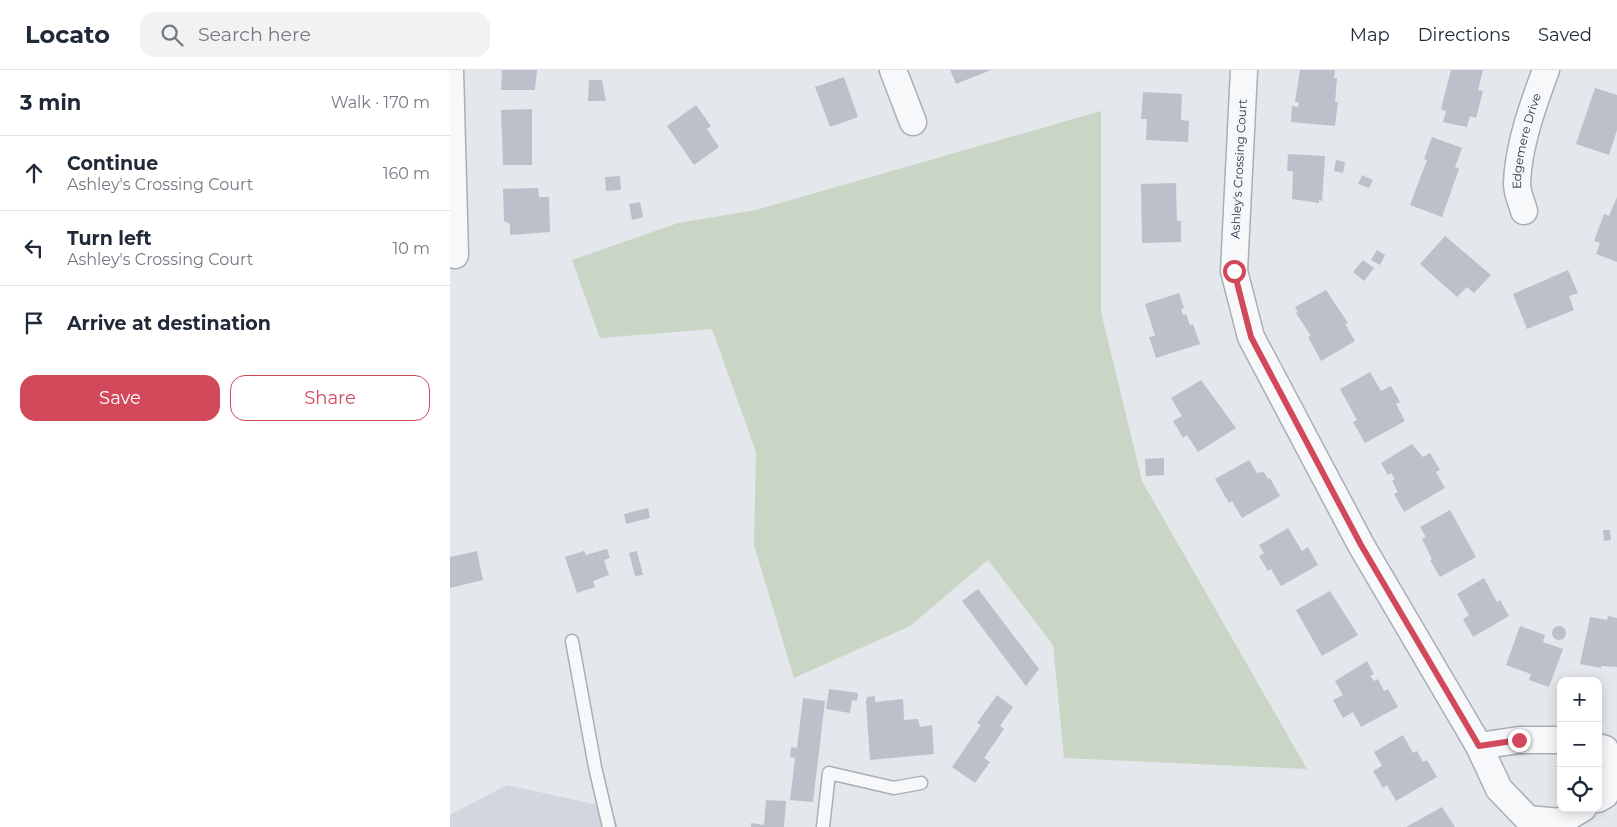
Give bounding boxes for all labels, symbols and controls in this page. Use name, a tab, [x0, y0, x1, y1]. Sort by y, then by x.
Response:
search box	[140, 12, 490, 57]
text: Locato	[25, 20, 110, 49]
icon: search	[158, 21, 186, 49]
text: Search here	[198, 23, 311, 46]
text: Map	[1350, 24, 1390, 46]
text: Directions	[1418, 24, 1510, 46]
text: Saved	[1538, 24, 1592, 46]
text: 3 min	[20, 90, 81, 115]
street label: Edgemere Drive	[1509, 91, 1544, 189]
text: Walk · 170 m	[331, 93, 430, 112]
street label: Ashley's Crossing Court	[1227, 99, 1250, 239]
text: Continue	[67, 152, 158, 175]
icon: ahead	[20, 159, 48, 187]
text: 160 m	[383, 164, 430, 183]
text: Ashley's Crossing Court	[67, 175, 253, 194]
text: Turn left	[67, 227, 152, 250]
icon: left	[20, 234, 48, 262]
text: 10 m	[392, 239, 430, 258]
text: Ashley's Crossing Court	[67, 250, 253, 269]
route start	[1223, 260, 1246, 283]
icon: arrive	[20, 309, 48, 337]
text: Arrive at destination	[67, 312, 271, 335]
button: Save	[20, 375, 220, 421]
button: Share	[230, 375, 430, 421]
map controls	[1557, 677, 1602, 812]
button: +	[1557, 677, 1602, 722]
button: −	[1557, 722, 1602, 767]
route end	[1508, 729, 1531, 752]
button: locate	[1557, 767, 1602, 812]

